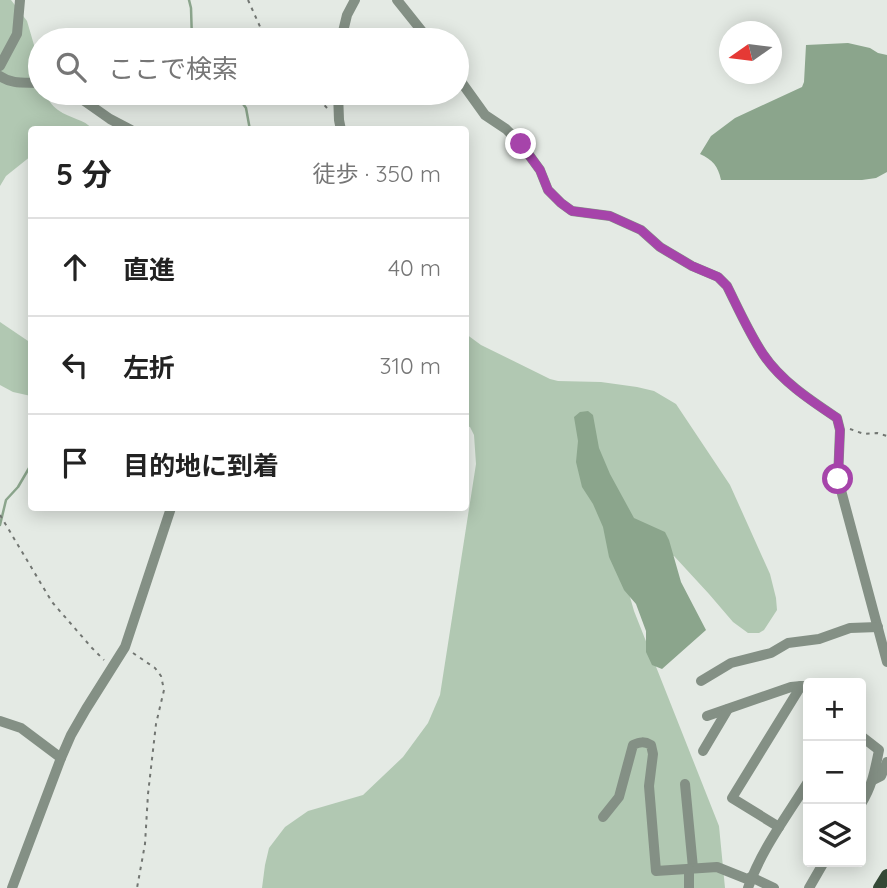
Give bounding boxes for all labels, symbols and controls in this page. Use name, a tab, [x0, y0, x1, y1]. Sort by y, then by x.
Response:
north arrow	[719, 21, 782, 84]
search box	[28, 28, 469, 105]
icon: search	[52, 48, 90, 86]
text: ここで検索	[108, 52, 238, 85]
route end	[505, 128, 536, 159]
text: 5 分	[56, 155, 112, 193]
text: 徒歩 · 350 m	[312, 159, 441, 188]
icon: ahead	[56, 248, 94, 286]
text: 直進	[123, 253, 175, 286]
text: 40 m	[388, 253, 441, 282]
icon: left	[56, 346, 94, 384]
text: 左折	[123, 351, 175, 384]
text: 310 m	[379, 351, 441, 380]
icon: arrive	[56, 444, 94, 482]
text: 目的地に到着	[123, 449, 279, 482]
route start	[822, 463, 853, 494]
map controls	[803, 678, 866, 867]
button: +	[803, 678, 866, 741]
button: −	[803, 741, 866, 804]
button: layers	[803, 804, 866, 867]

